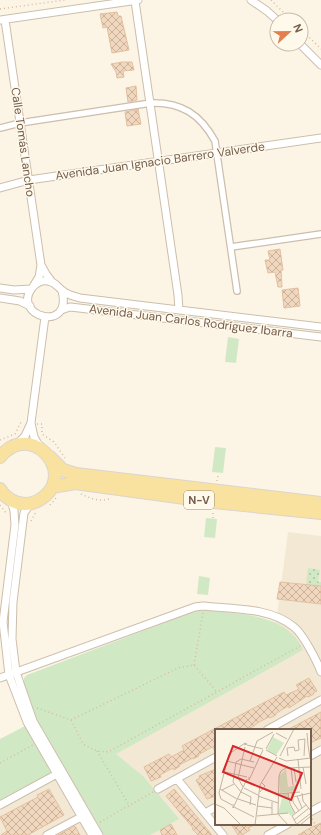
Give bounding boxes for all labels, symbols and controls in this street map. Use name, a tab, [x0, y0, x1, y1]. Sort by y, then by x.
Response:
north arrow	[269, 12, 309, 52]
text: N	[290, 22, 306, 35]
street label: Calle Tomás Lancho	[7, 86, 39, 198]
street label: Avenida Juan Ignacio Barrero Valverde	[54, 138, 266, 184]
street label: Avenida Juan Carlos Rodríguez Ibarra	[88, 301, 294, 341]
road number: N-V	[184, 491, 214, 509]
inset map	[215, 729, 311, 825]

